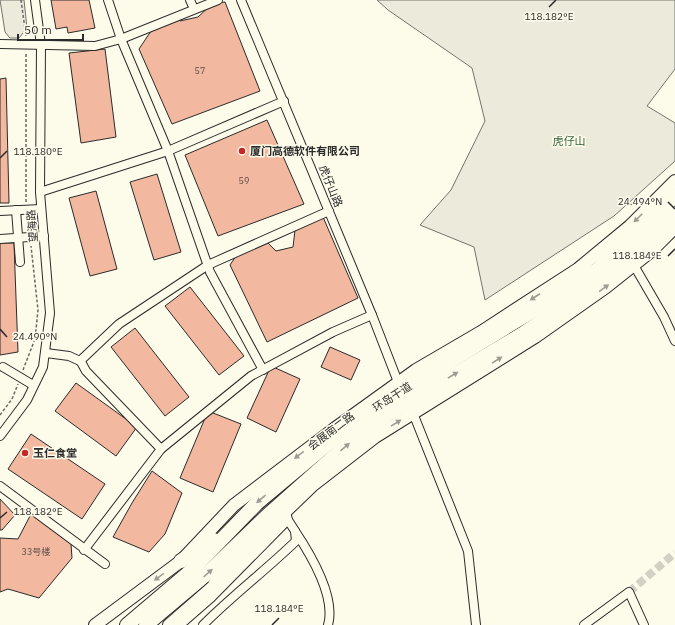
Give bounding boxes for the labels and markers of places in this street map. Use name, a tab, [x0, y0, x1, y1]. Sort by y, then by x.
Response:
place label: 厦门高德软件有限公司	[250, 144, 360, 158]
marker: 厦门高德软件有限公司	[237, 146, 247, 156]
place label: 玉仁食堂	[33, 446, 77, 460]
marker: 玉仁食堂	[20, 448, 30, 458]

